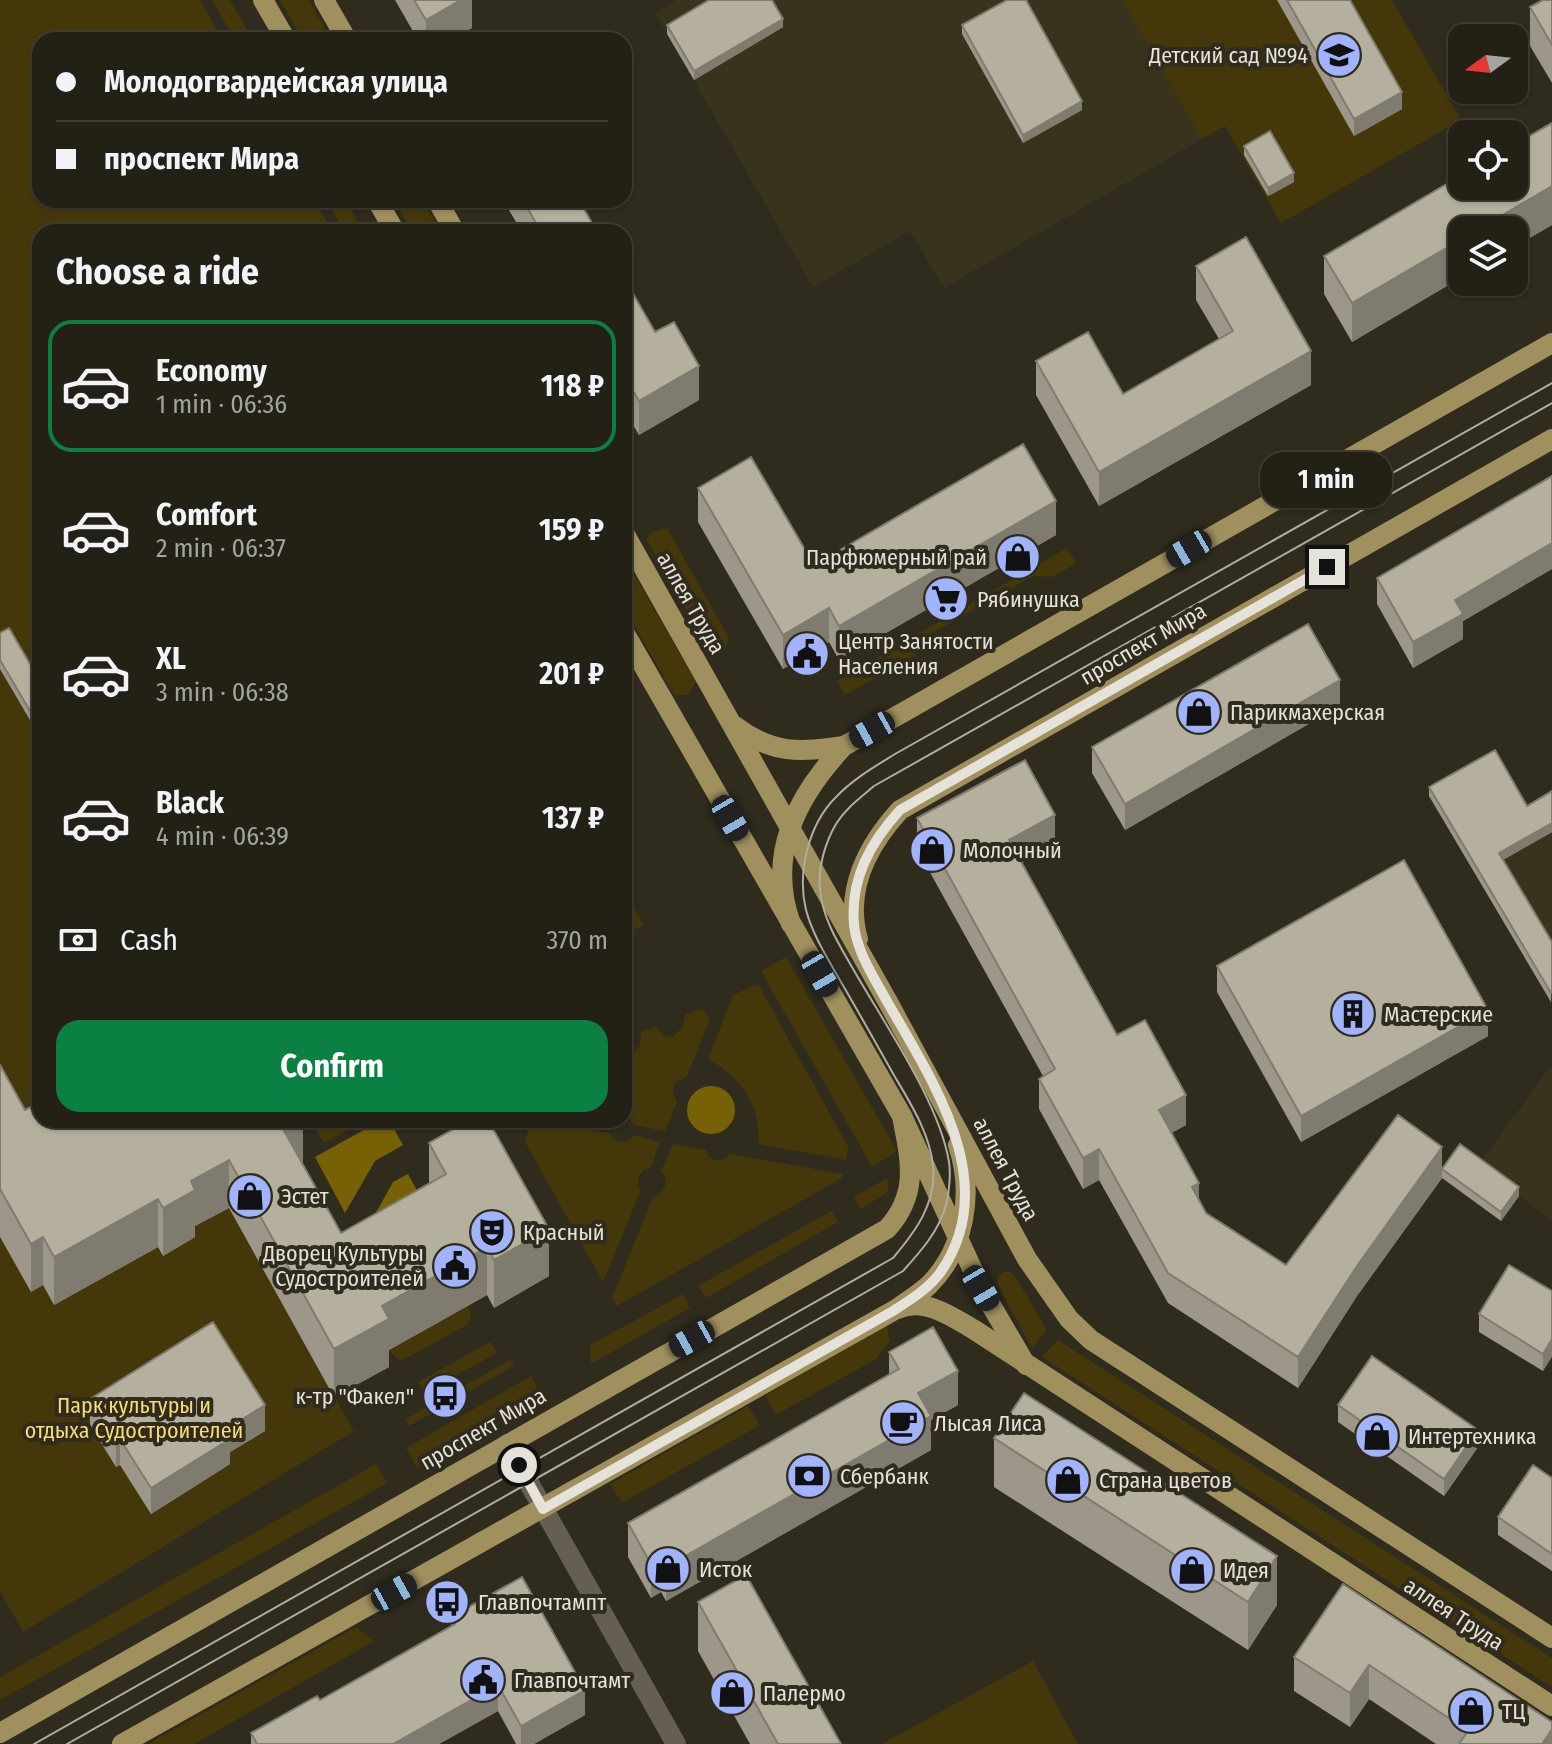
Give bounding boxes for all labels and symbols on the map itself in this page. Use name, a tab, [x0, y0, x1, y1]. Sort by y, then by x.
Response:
north arrow	[1448, 24, 1528, 104]
school or university icon: Детский сад №94	[1315, 31, 1363, 79]
place label: Детский сад №94	[1148, 42, 1308, 69]
callout: 1 min	[1261, 451, 1393, 507]
car	[1162, 527, 1216, 571]
shop icon: Парфюмерный рай	[994, 533, 1042, 581]
place label: Парфюмерный рай	[806, 544, 987, 571]
street label: аллея Труда	[651, 547, 731, 659]
route end	[1309, 549, 1345, 585]
supermarket icon: Рябинушка	[922, 575, 970, 623]
place label: Рябинушка	[977, 586, 1080, 613]
street label: проспект Мира	[1075, 597, 1211, 691]
place label: Центр Занятости Населения	[838, 628, 994, 680]
public building icon: Центр Занятости Населения	[783, 630, 831, 678]
shop icon: Парикмахерская	[1175, 688, 1223, 736]
place label: Парикмахерская	[1230, 699, 1385, 726]
car	[845, 708, 899, 752]
car	[708, 791, 752, 845]
shop icon: Молочный	[908, 826, 956, 874]
place label: Молочный	[963, 837, 1062, 864]
car	[798, 947, 842, 1001]
building icon: Мастерские	[1329, 990, 1377, 1038]
place label: Мастерские	[1384, 1001, 1493, 1028]
street label: аллея Труда	[967, 1113, 1045, 1225]
shop icon: Эстет	[226, 1172, 274, 1220]
place label: Эстет	[281, 1183, 329, 1210]
theatre icon: Красный	[468, 1208, 516, 1256]
place label: Красный	[523, 1219, 605, 1246]
place label: Дворец Культуры Судостроителей	[262, 1240, 424, 1292]
public building icon: Дворец Культуры Судостроителей	[431, 1242, 479, 1290]
car	[959, 1261, 1003, 1315]
car	[665, 1317, 719, 1361]
bus stop icon: к-тр "Факел"	[421, 1372, 469, 1420]
street label: проспект Мира	[415, 1382, 551, 1476]
place label: к-тр "Факел"	[295, 1383, 414, 1410]
park label: Парк культуры и отдыха Судостроителей	[25, 1392, 243, 1444]
cafe icon: Лысая Лиса	[879, 1399, 927, 1447]
place label: Лысая Лиса	[934, 1410, 1042, 1437]
shop icon: Интертехника	[1353, 1412, 1401, 1460]
place label: Интертехника	[1408, 1423, 1537, 1450]
route start	[501, 1447, 537, 1483]
bank icon: Сбербанк	[785, 1452, 833, 1500]
shop icon: Страна цветов	[1044, 1456, 1092, 1504]
place label: Сбербанк	[840, 1463, 930, 1490]
place label: Страна цветов	[1099, 1467, 1232, 1494]
shop icon: Исток	[644, 1545, 692, 1593]
shop icon: Идея	[1168, 1546, 1216, 1594]
place label: Исток	[699, 1556, 753, 1583]
place label: Идея	[1223, 1557, 1269, 1584]
car	[367, 1570, 421, 1614]
street label: аллея Труда	[1399, 1572, 1509, 1656]
bus stop icon: Главпочтампт	[423, 1578, 471, 1626]
place label: Главпочтампт	[478, 1589, 606, 1616]
public building icon: Главпочтамт	[459, 1656, 507, 1704]
place label: Главпочтамт	[514, 1667, 630, 1694]
shop icon: Палермо	[708, 1669, 756, 1717]
place label: Палермо	[763, 1680, 846, 1707]
shop icon: ТЦ	[1447, 1687, 1495, 1735]
place label: ТЦ	[1502, 1698, 1525, 1725]

